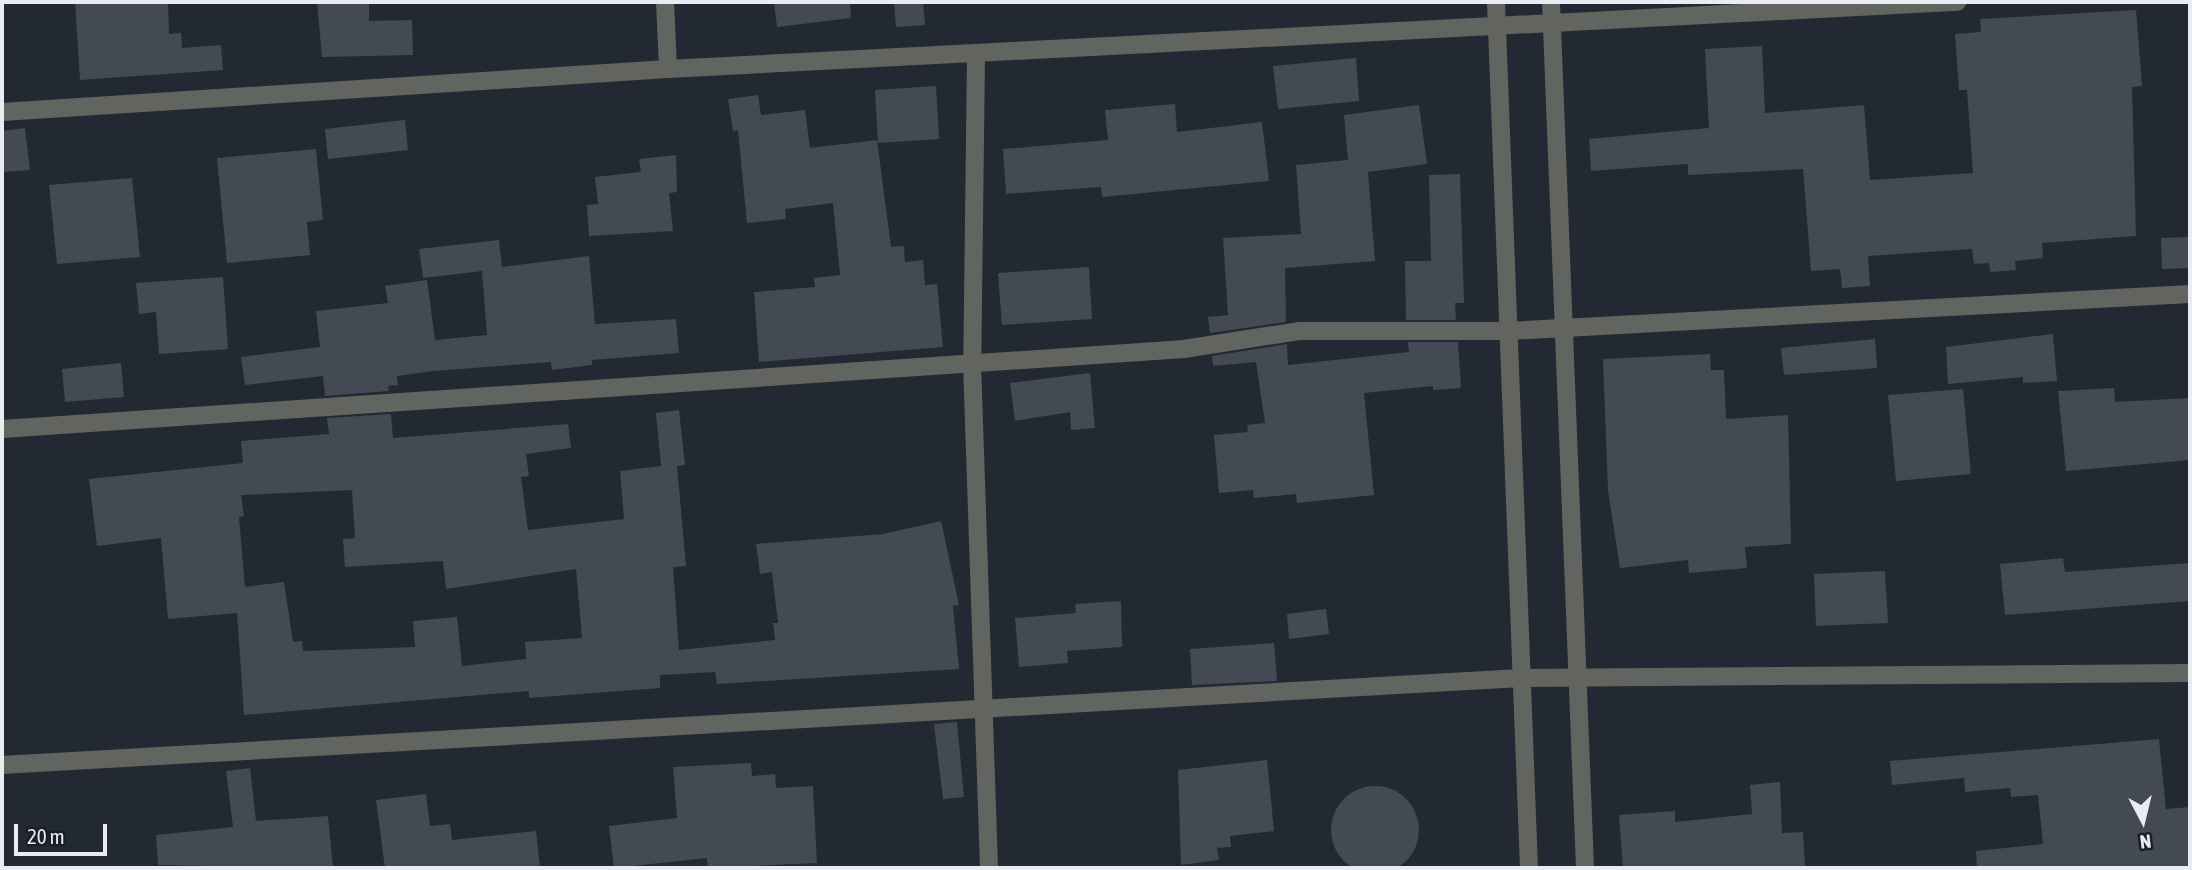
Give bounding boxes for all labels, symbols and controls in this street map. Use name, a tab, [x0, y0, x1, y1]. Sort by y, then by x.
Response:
north arrow	[2108, 786, 2178, 856]
scale bar	[18, 810, 110, 854]
text: 20 m	[27, 824, 65, 848]
text: N	[2139, 830, 2152, 853]

